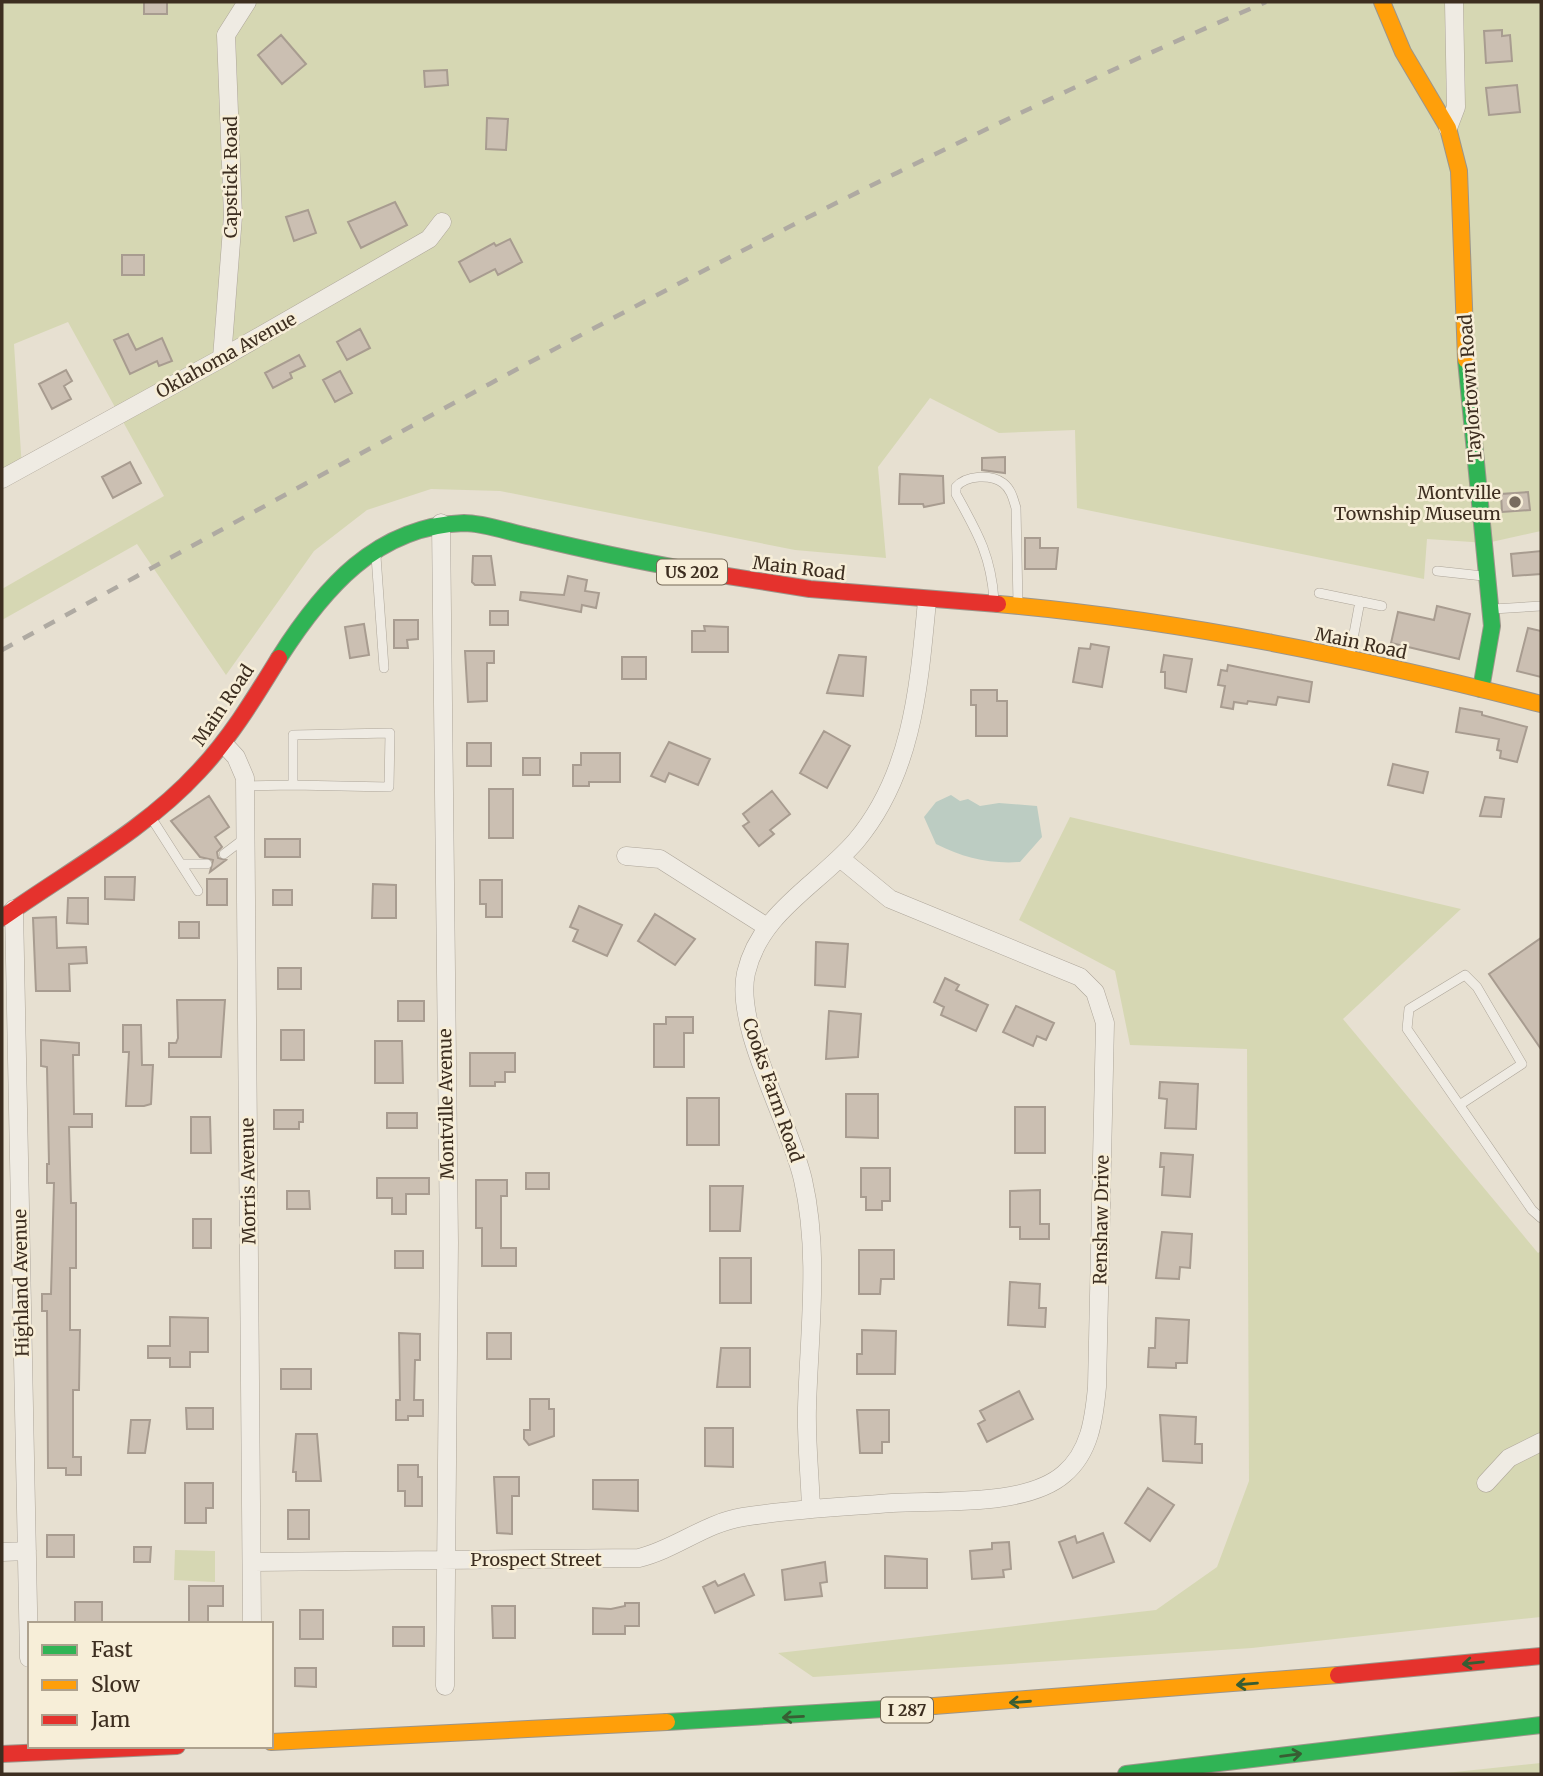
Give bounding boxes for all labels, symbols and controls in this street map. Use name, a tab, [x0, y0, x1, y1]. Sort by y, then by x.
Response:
street label: Capstick Road	[219, 116, 242, 238]
street label: Oklahoma Avenue	[152, 307, 300, 403]
street label: Taylortown Road	[1453, 313, 1487, 463]
place label: Montville Township Museum	[1334, 481, 1501, 525]
marker: Montville Township Museum	[1507, 494, 1523, 510]
street label: Main Road	[751, 551, 847, 585]
road number: US 202	[657, 559, 727, 584]
street label: Main Road	[1313, 622, 1409, 664]
street label: Main Road	[187, 660, 259, 750]
street label: Cooks Farm Road	[738, 1015, 809, 1165]
street label: Montville Avenue	[433, 1028, 459, 1180]
street label: Morris Avenue	[235, 1118, 261, 1244]
street label: Renshaw Drive	[1088, 1155, 1114, 1285]
street label: Highland Avenue	[8, 1209, 34, 1357]
street label: Prospect Street	[470, 1548, 602, 1571]
legend	[28, 1622, 273, 1748]
text: Fast	[91, 1636, 133, 1663]
one-way arrow	[1463, 1656, 1485, 1669]
text: Slow	[91, 1671, 140, 1698]
one-way arrow	[1236, 1678, 1259, 1691]
one-way arrow	[1009, 1696, 1032, 1709]
road number: I 287	[881, 1698, 933, 1722]
text: Jam	[90, 1706, 130, 1733]
one-way arrow	[782, 1711, 805, 1724]
one-way arrow	[1279, 1748, 1302, 1761]

